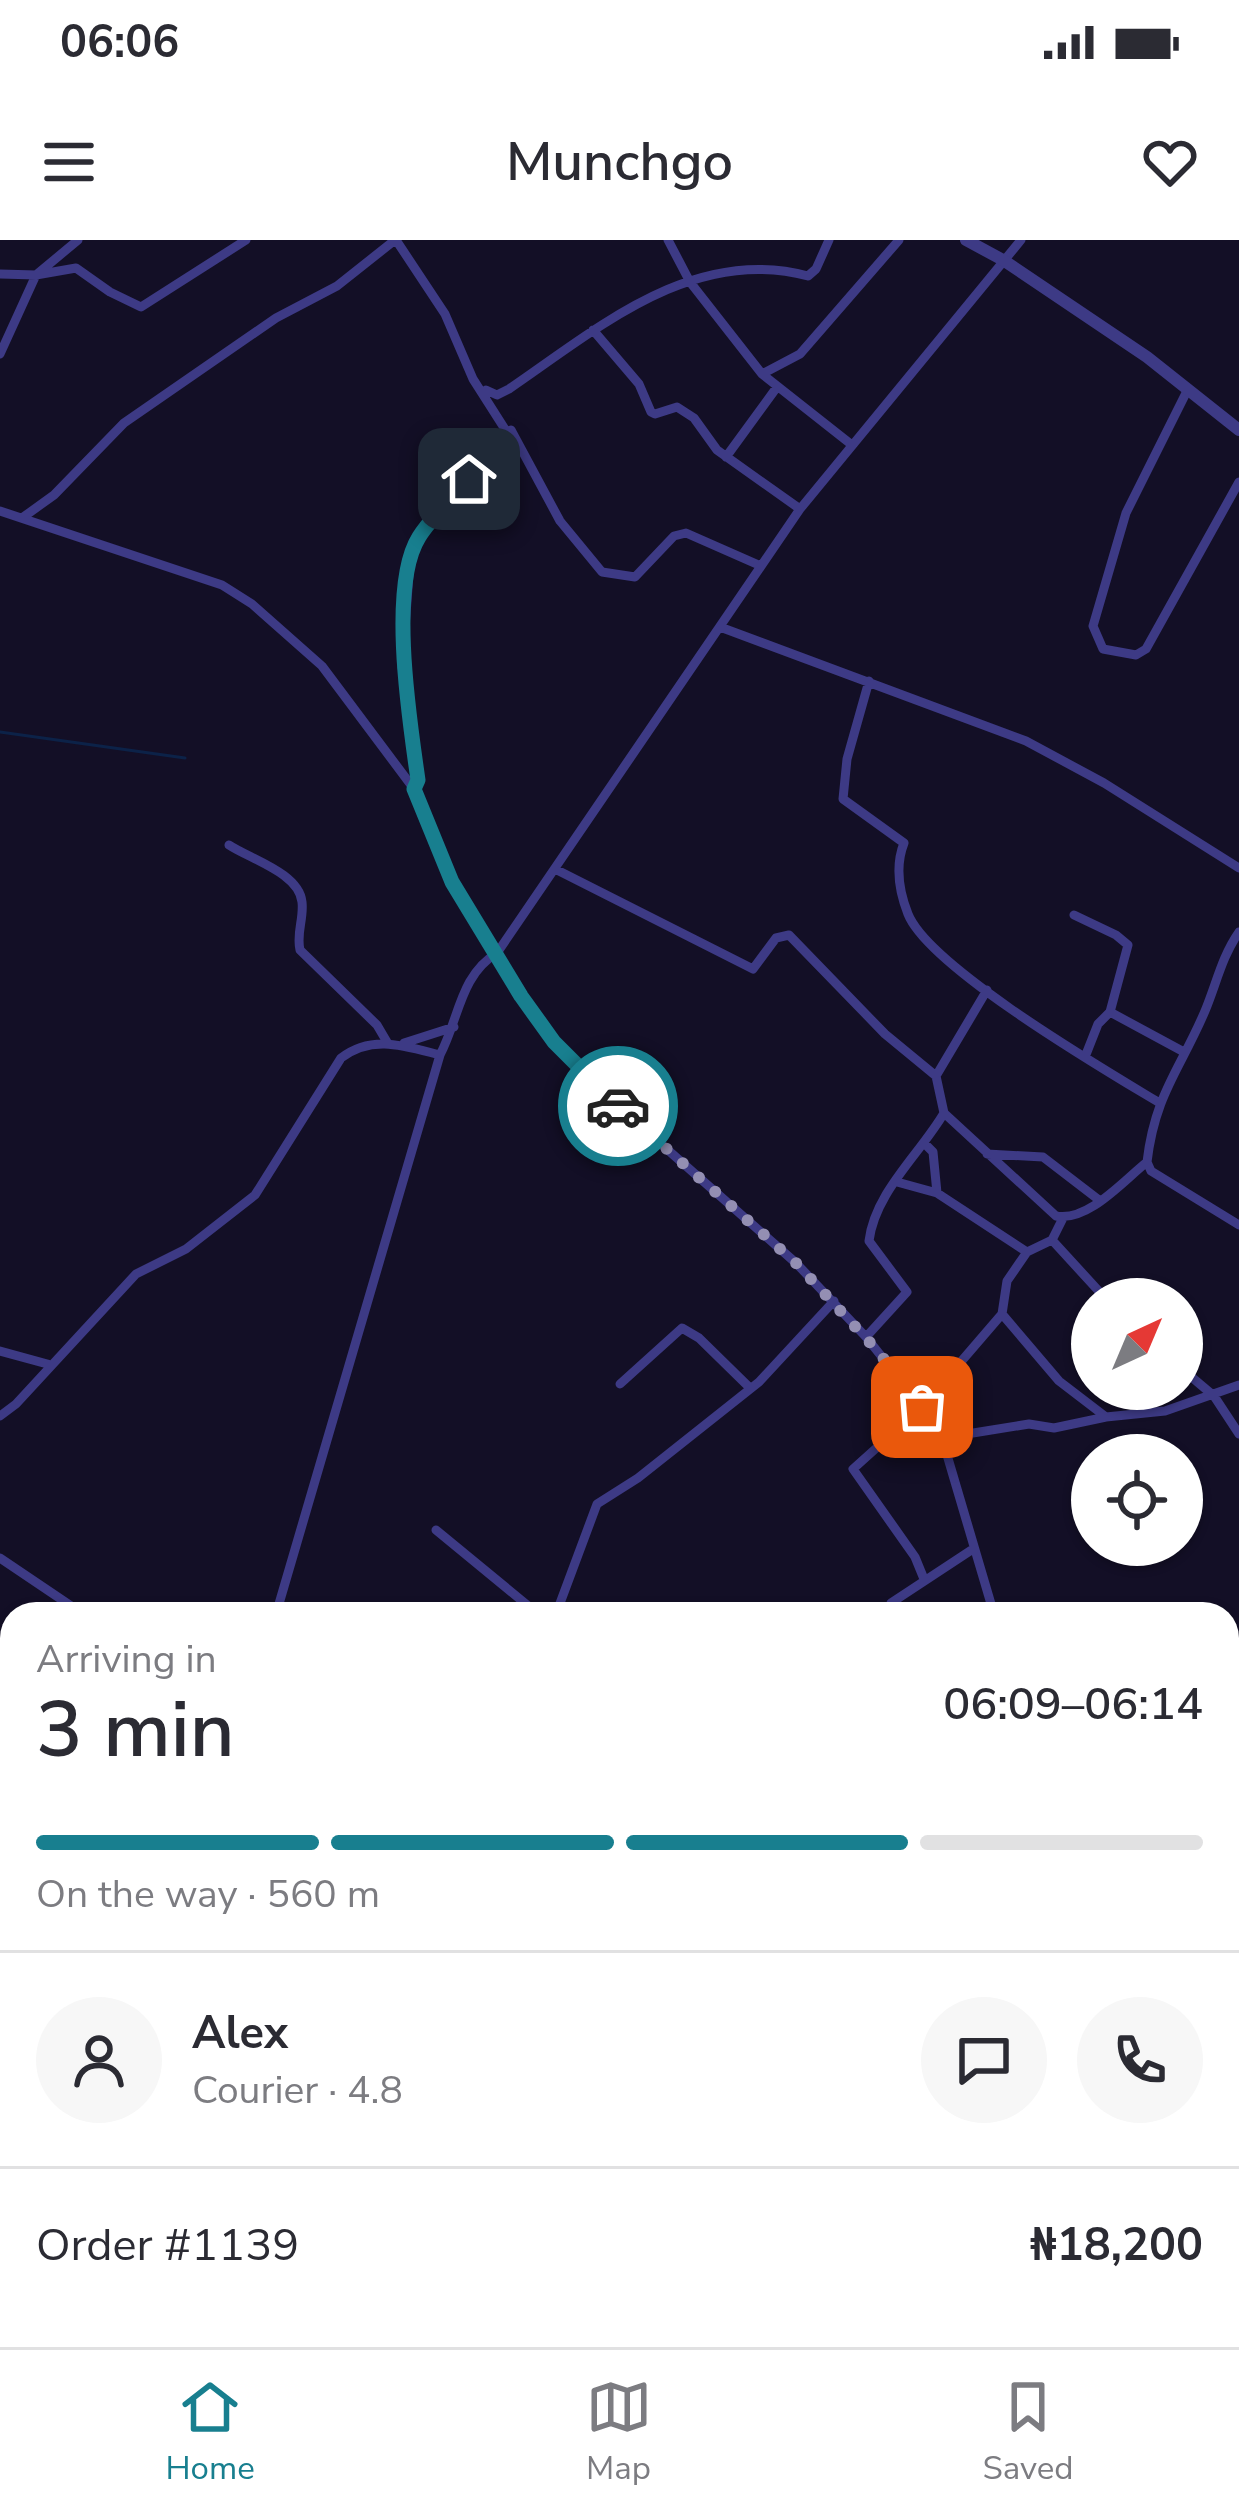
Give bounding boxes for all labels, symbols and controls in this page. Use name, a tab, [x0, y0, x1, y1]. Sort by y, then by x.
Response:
text: 06:06	[60, 12, 179, 73]
text: Munchgo	[506, 125, 733, 199]
icon: menu	[36, 129, 102, 195]
icon: heart	[1137, 129, 1203, 195]
pin	[418, 428, 520, 530]
icon: home	[436, 446, 502, 512]
courier	[558, 1046, 678, 1166]
icon: car	[585, 1073, 651, 1139]
north arrow	[1071, 1278, 1203, 1410]
map controls	[1071, 1278, 1203, 1566]
pin	[871, 1356, 973, 1458]
icon: bag	[889, 1374, 955, 1440]
button: locate	[1071, 1434, 1203, 1566]
text: Arriving in	[36, 1633, 217, 1686]
text: 06:09–06:14	[943, 1674, 1203, 1735]
text: 3 min	[36, 1677, 235, 1784]
text: On the way · 560 m	[36, 1868, 380, 1921]
button: person	[36, 1997, 162, 2123]
button: chat	[921, 1997, 1047, 2123]
button: phone	[1077, 1997, 1203, 2123]
text: Alex	[192, 2003, 288, 2064]
text: Courier · 4.8	[192, 2064, 403, 2117]
text: Order #1139	[36, 2215, 299, 2276]
text: ₦18,200	[1030, 2215, 1203, 2276]
tab: Home	[165, 2374, 255, 2491]
tab: Map	[586, 2374, 652, 2491]
tab: Saved	[982, 2374, 1074, 2491]

